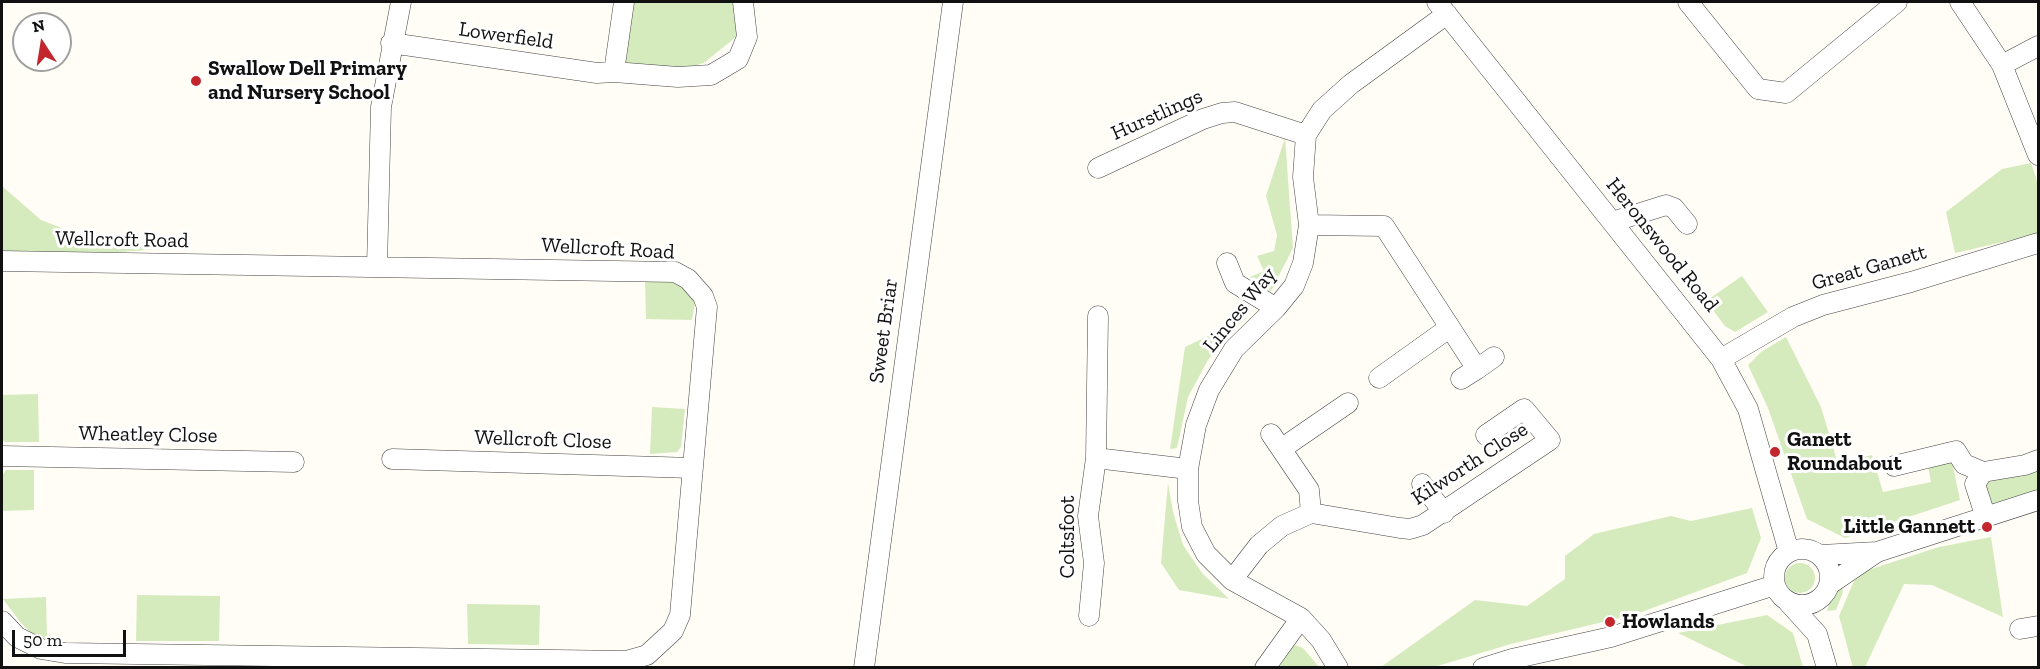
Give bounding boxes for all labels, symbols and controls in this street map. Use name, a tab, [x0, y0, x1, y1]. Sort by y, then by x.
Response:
north arrow	[12, 12, 72, 72]
text: N	[31, 15, 46, 36]
street label: Lowerfield	[457, 17, 555, 55]
place label: Swallow Dell Primary and Nursery School	[208, 56, 407, 106]
marker: Swallow Dell Primary and Nursery School	[189, 74, 203, 88]
street label: Hurstlings	[1107, 84, 1207, 146]
street label: Heronswood Road	[1600, 173, 1724, 317]
street label: Wellcroft Road	[55, 226, 189, 254]
street label: Wellcroft Road	[541, 233, 675, 265]
street label: Great Ganett	[1809, 240, 1929, 296]
street label: Linces Way	[1198, 262, 1282, 358]
street label: Sweet Briar	[864, 277, 904, 385]
street label: Kilworth Close	[1407, 417, 1533, 511]
street label: Wheatley Close	[78, 421, 218, 449]
street label: Wellcroft Close	[474, 425, 612, 455]
place label: Ganett Roundabout	[1787, 427, 1902, 477]
marker: Ganett Roundabout	[1768, 445, 1782, 459]
street label: Coltsfoot	[1055, 496, 1081, 578]
place label: Little Gannett	[1844, 514, 1975, 540]
marker: Little Gannett	[1980, 520, 1994, 534]
place label: Howlands	[1622, 609, 1715, 635]
marker: Howlands	[1603, 615, 1617, 629]
scale bar	[15, 618, 129, 656]
text: 50 m	[23, 629, 62, 651]

